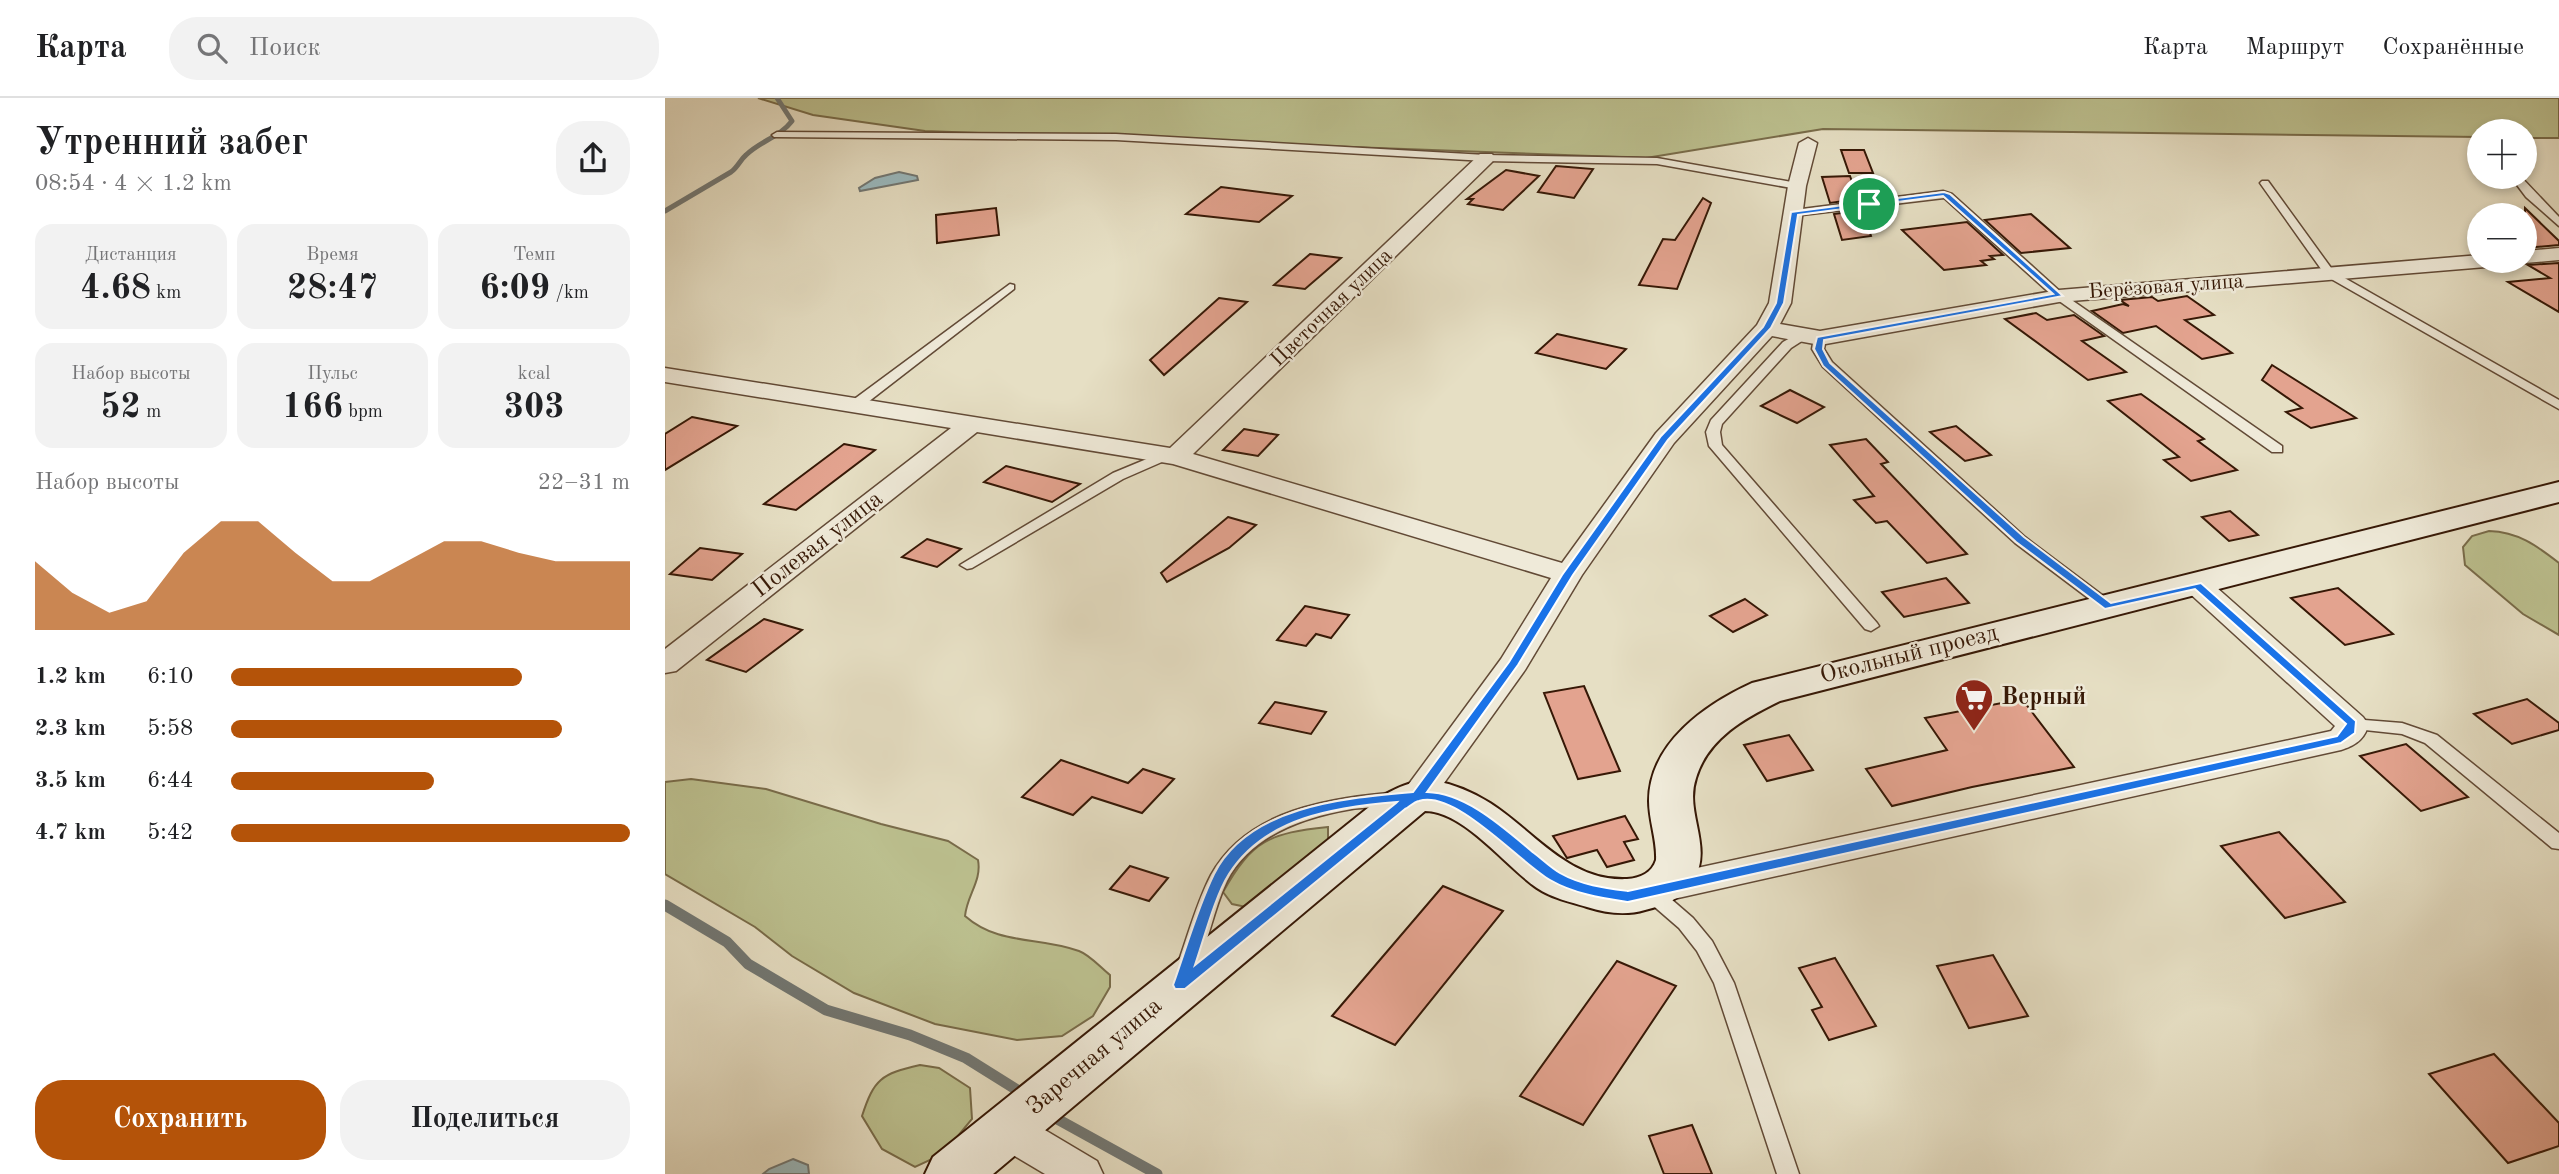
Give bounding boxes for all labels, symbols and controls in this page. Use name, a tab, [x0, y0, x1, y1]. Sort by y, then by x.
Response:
search box	[169, 17, 659, 80]
icon: search	[193, 29, 231, 67]
text: Карта	[35, 32, 127, 65]
text: Поиск	[249, 35, 321, 61]
text: Карта	[2143, 36, 2208, 60]
text: Маршрут	[2246, 36, 2344, 60]
text: Сохранённые	[2382, 36, 2524, 60]
map controls	[2467, 119, 2537, 273]
button: +	[2467, 119, 2537, 189]
button: share	[556, 121, 630, 195]
text: Утренний забег	[35, 125, 308, 163]
text: 08:54 · 4 × 1.2 km	[35, 172, 232, 195]
pin	[1839, 174, 1899, 234]
icon: arrive	[1850, 185, 1888, 223]
button: −	[2467, 203, 2537, 273]
street label: Цветочная улица	[1267, 245, 1397, 371]
text: Дистанция	[85, 246, 177, 265]
text: Время	[306, 246, 359, 265]
text: Темп	[513, 246, 555, 265]
text: 4.68	[80, 271, 151, 306]
text: 28:47	[287, 271, 378, 306]
text: 6:09	[479, 271, 550, 306]
street label: Берёзовая улица	[2088, 271, 2244, 303]
text: km	[151, 284, 181, 303]
text: /km	[550, 284, 589, 303]
text: Набор высоты	[71, 365, 190, 384]
text: Пульс	[307, 365, 358, 384]
text: kcal	[518, 365, 551, 384]
text: 52	[100, 390, 141, 425]
text: 166	[282, 390, 343, 425]
text: 303	[504, 390, 565, 425]
text: m	[141, 403, 161, 422]
text: bpm	[343, 403, 383, 422]
text: Набор высоты	[35, 471, 179, 494]
text: 22–31 m	[538, 471, 630, 494]
street label: Полевая улица	[748, 487, 888, 603]
street label: Окольный проезд	[1818, 621, 2000, 689]
text: 1.2 km	[35, 665, 106, 688]
text: 6:10	[147, 665, 193, 688]
supermarket icon: Верный	[1953, 677, 1995, 732]
place label: Верный	[2001, 686, 2086, 710]
text: 2.3 km	[35, 717, 106, 740]
text: 5:58	[147, 717, 193, 740]
text: 3.5 km	[35, 769, 106, 792]
text: 6:44	[147, 769, 193, 792]
text: 4.7 km	[35, 821, 106, 844]
text: 5:42	[147, 821, 193, 844]
street label: Заречная улица	[1023, 994, 1167, 1120]
button: Сохранить	[35, 1080, 326, 1160]
button: Поделиться	[340, 1080, 630, 1160]

